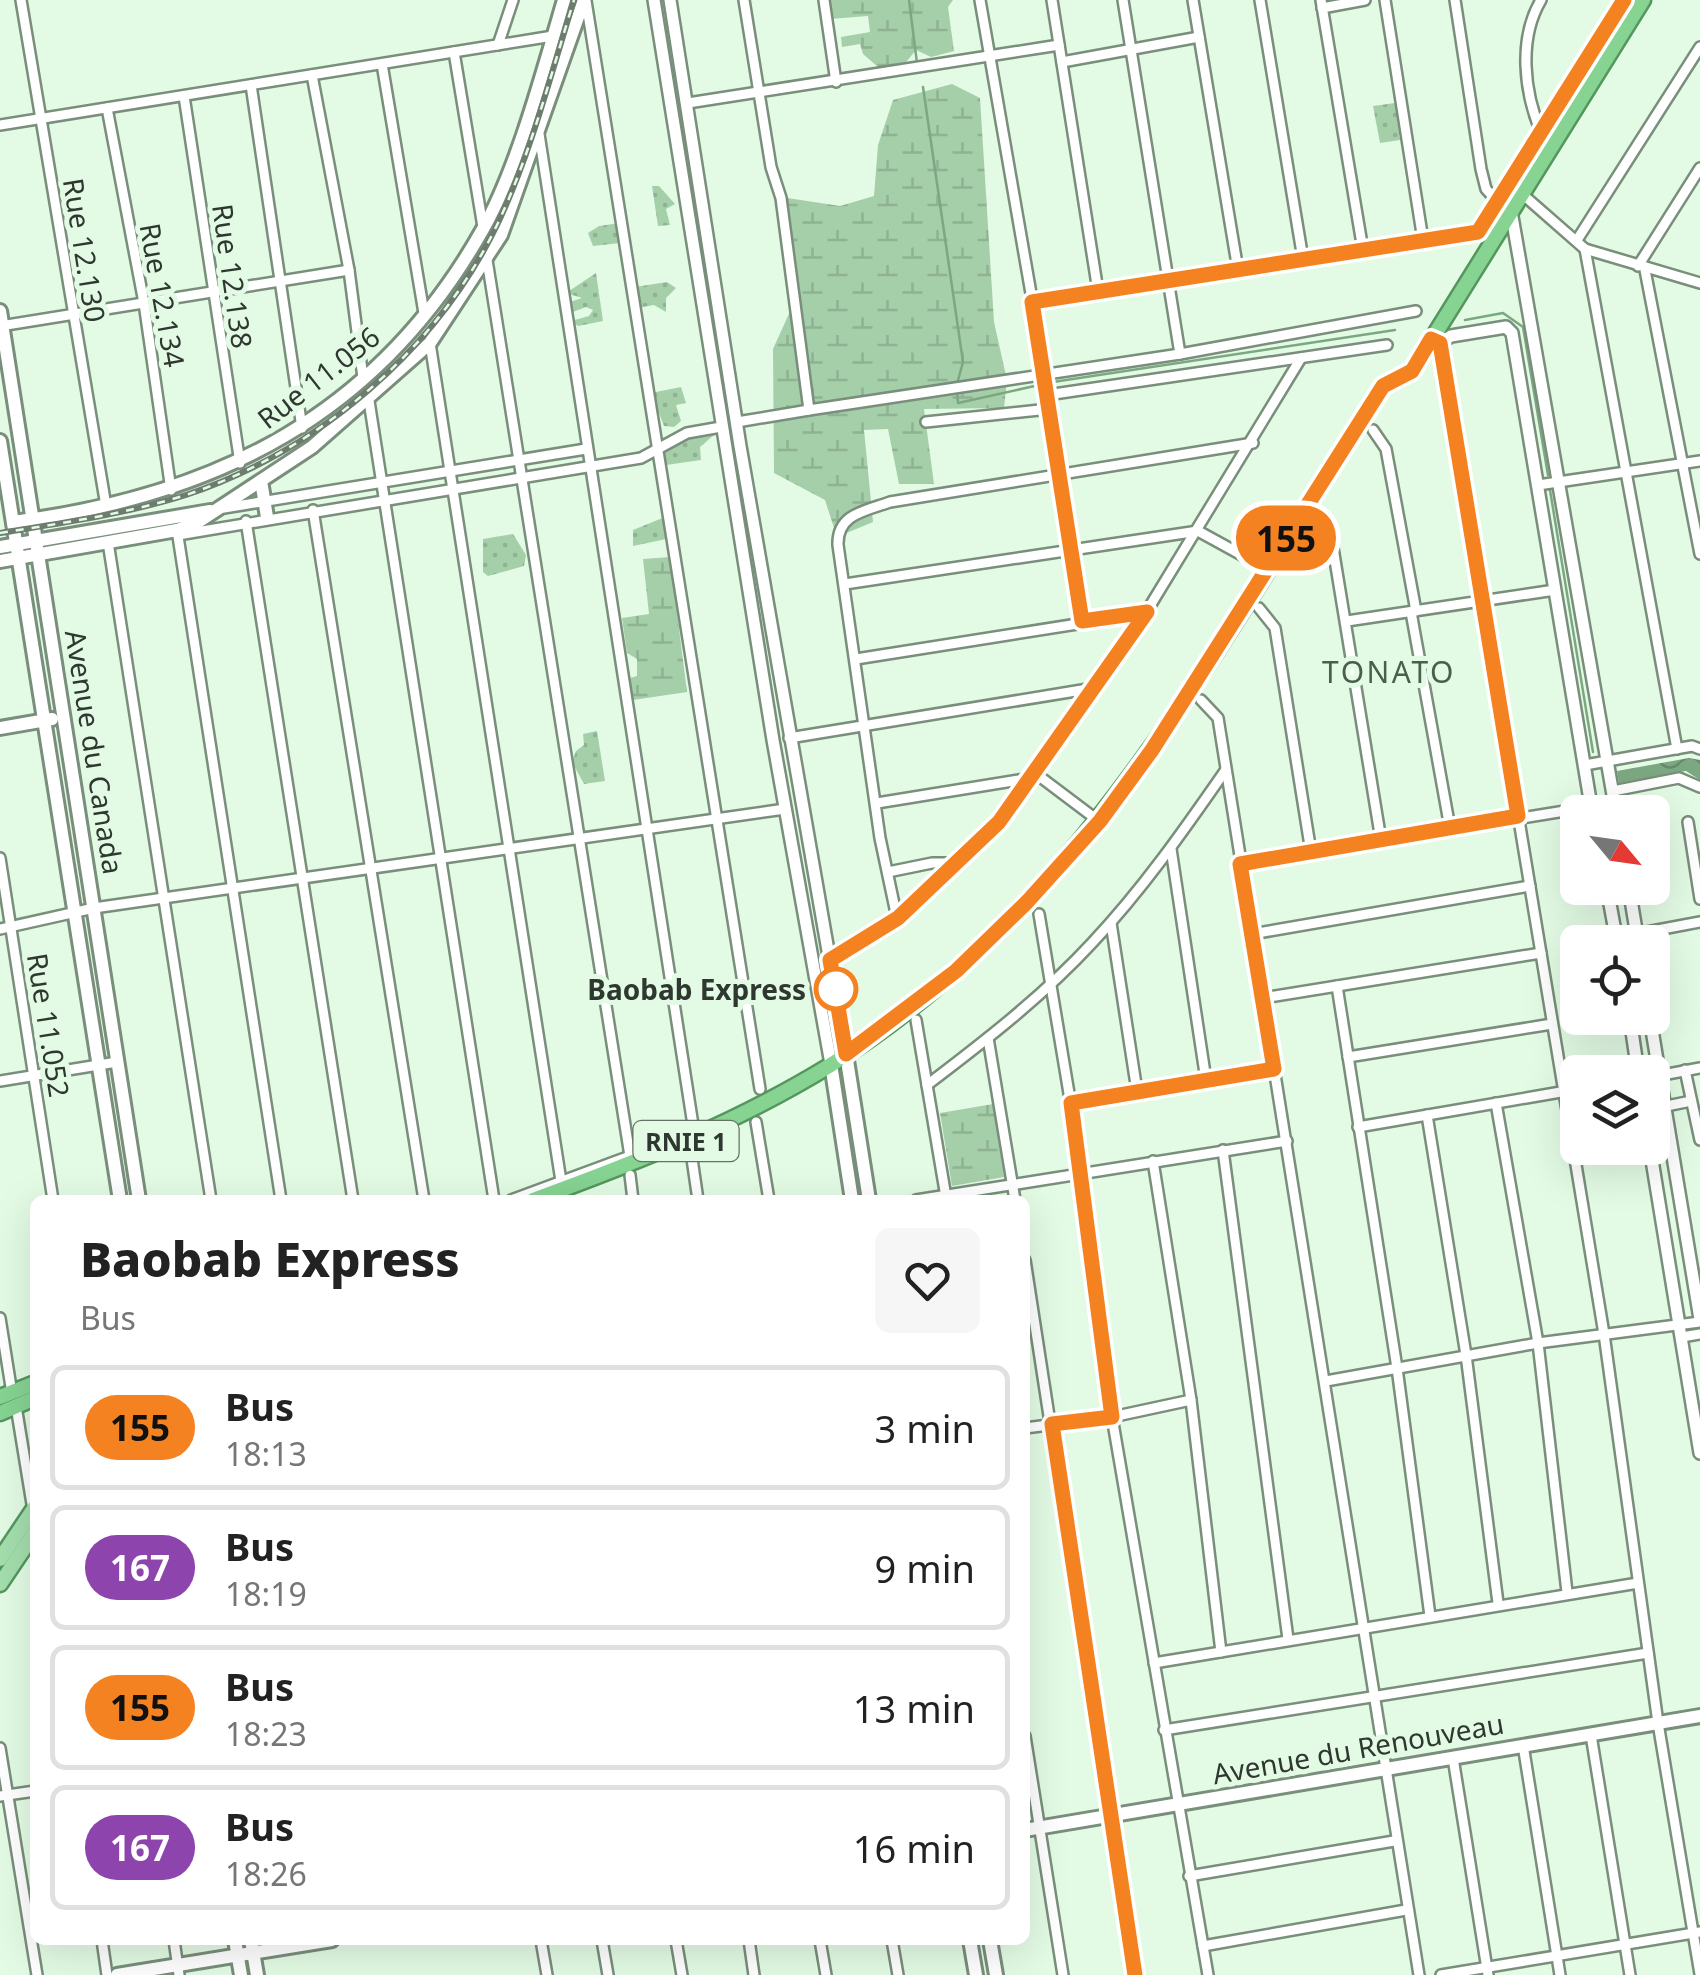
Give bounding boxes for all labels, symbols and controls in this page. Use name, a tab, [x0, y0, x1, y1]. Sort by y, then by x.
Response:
street label: Rue 12.130	[55, 175, 115, 325]
street label: Rue 12.138	[204, 201, 262, 351]
street label: Rue 12.134	[132, 220, 194, 370]
street label: Rue 11.056	[249, 317, 387, 437]
line badge: 155	[1228, 506, 1344, 570]
text: 155	[1256, 515, 1316, 562]
street label: Avenue du Canada	[57, 627, 133, 877]
district label: TONATO	[1322, 651, 1456, 692]
north arrow	[1560, 795, 1670, 905]
map controls	[1560, 795, 1670, 1165]
button: locate	[1560, 925, 1670, 1035]
street label: Rue 11.052	[19, 950, 79, 1100]
marker: Baobab Express	[815, 968, 857, 1010]
place label: Baobab Express	[587, 970, 806, 1008]
button: layers	[1560, 1055, 1670, 1165]
road number: RNIE 1	[634, 1121, 738, 1161]
text: Baobab Express	[80, 1226, 460, 1291]
button: heart	[875, 1228, 980, 1333]
text: Bus	[80, 1296, 136, 1339]
text: Bus	[225, 1380, 294, 1432]
text: 3 min	[875, 1402, 975, 1454]
text: 155	[110, 1404, 170, 1451]
text: 18:13	[225, 1432, 307, 1475]
text: Bus	[225, 1520, 294, 1572]
text: 9 min	[875, 1542, 975, 1594]
text: 167	[110, 1544, 170, 1591]
text: 18:19	[225, 1572, 307, 1615]
text: Bus	[225, 1660, 294, 1712]
text: 13 min	[853, 1682, 975, 1734]
text: 155	[110, 1684, 170, 1731]
street label: Avenue du Renouveau	[1209, 1704, 1507, 1792]
text: 18:23	[225, 1712, 307, 1755]
text: Bus	[225, 1800, 294, 1852]
text: 16 min	[853, 1822, 975, 1874]
text: 167	[110, 1824, 170, 1871]
text: 18:26	[225, 1852, 307, 1895]

